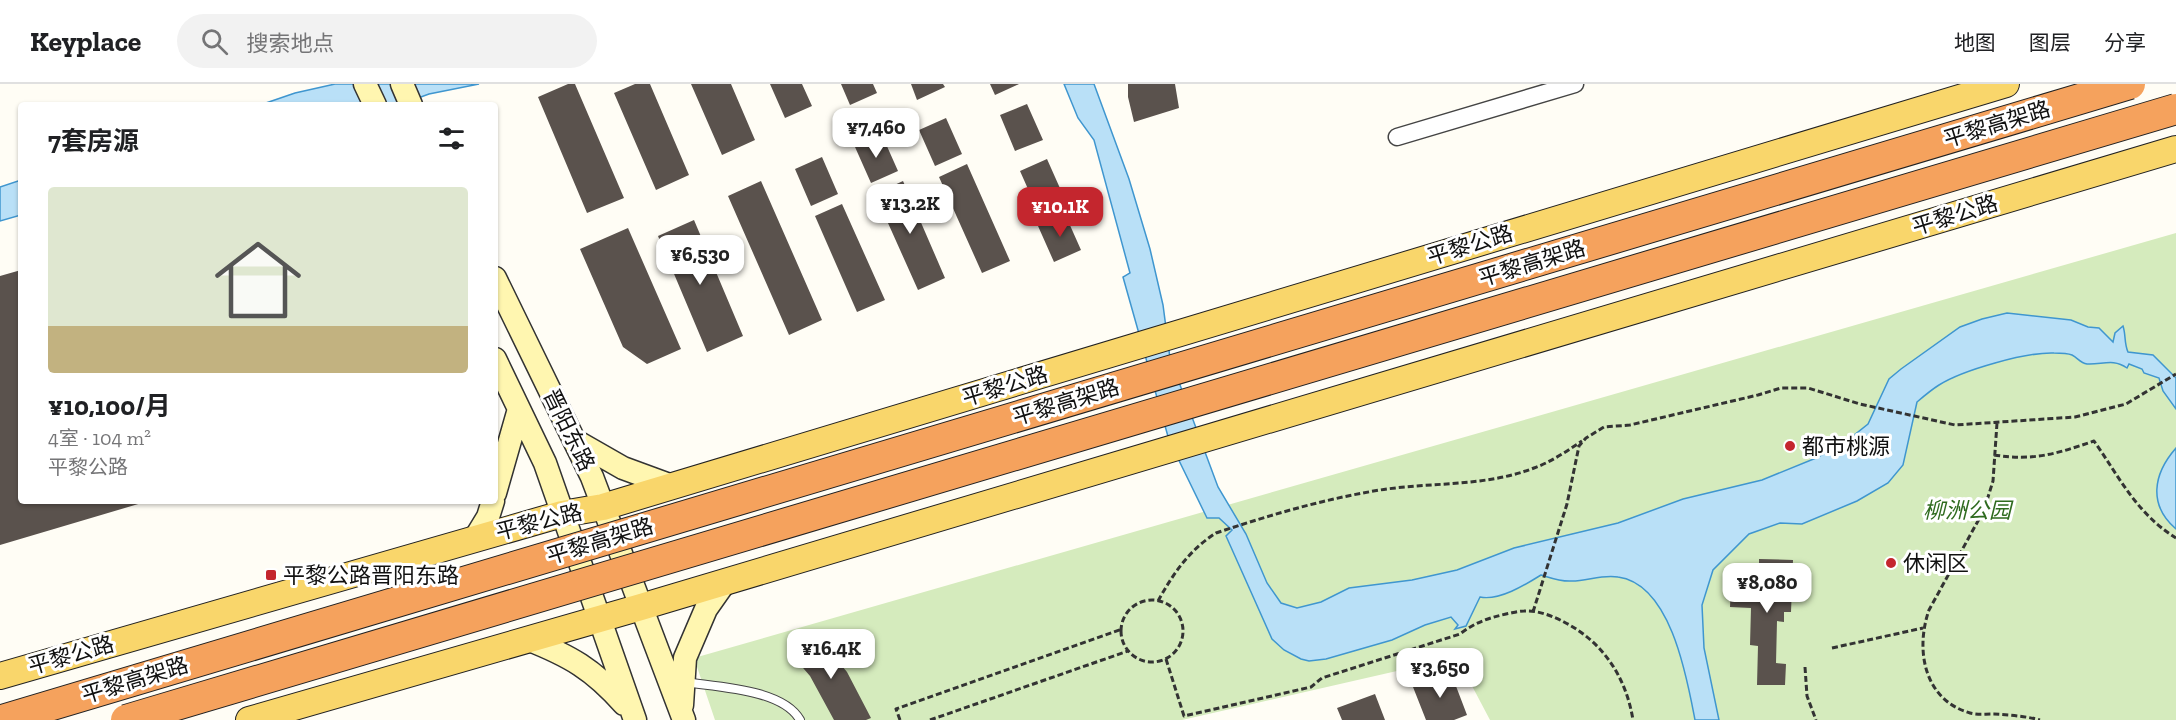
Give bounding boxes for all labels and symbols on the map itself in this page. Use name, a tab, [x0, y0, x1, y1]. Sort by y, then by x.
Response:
street label: 平黎高架路	[1940, 95, 2054, 153]
pin: ¥7,460	[827, 108, 925, 159]
pin: ¥13.2K	[861, 184, 959, 235]
pin: ¥10.1K	[1011, 187, 1109, 238]
street label: 平黎公路	[1909, 189, 2001, 241]
street label: 平黎公路	[1424, 219, 1516, 271]
street label: 平黎高架路	[1475, 234, 1589, 292]
pin: ¥6,530	[651, 235, 749, 286]
street label: 平黎公路	[959, 360, 1051, 412]
street label: 平黎高架路	[1009, 373, 1123, 431]
street label: 晋阳东路	[538, 385, 600, 475]
place label: 都市桃源	[1802, 433, 1890, 460]
marker: 都市桃源	[1783, 439, 1797, 453]
park label: 柳洲公园	[1923, 497, 2014, 524]
street label: 平黎公路	[493, 498, 585, 546]
street label: 平黎高架路	[543, 512, 657, 570]
place label: 休闲区	[1903, 550, 1969, 577]
marker: 休闲区	[1884, 556, 1898, 570]
place label: 平黎公路晋阳东路	[283, 562, 459, 589]
pin: ¥8,080	[1718, 563, 1816, 614]
marker: 平黎公路晋阳东路	[264, 568, 278, 582]
pin: ¥16.4K	[782, 629, 880, 680]
street label: 平黎公路	[25, 630, 117, 680]
pin: ¥3,650	[1391, 648, 1489, 699]
street label: 平黎高架路	[78, 651, 192, 709]

